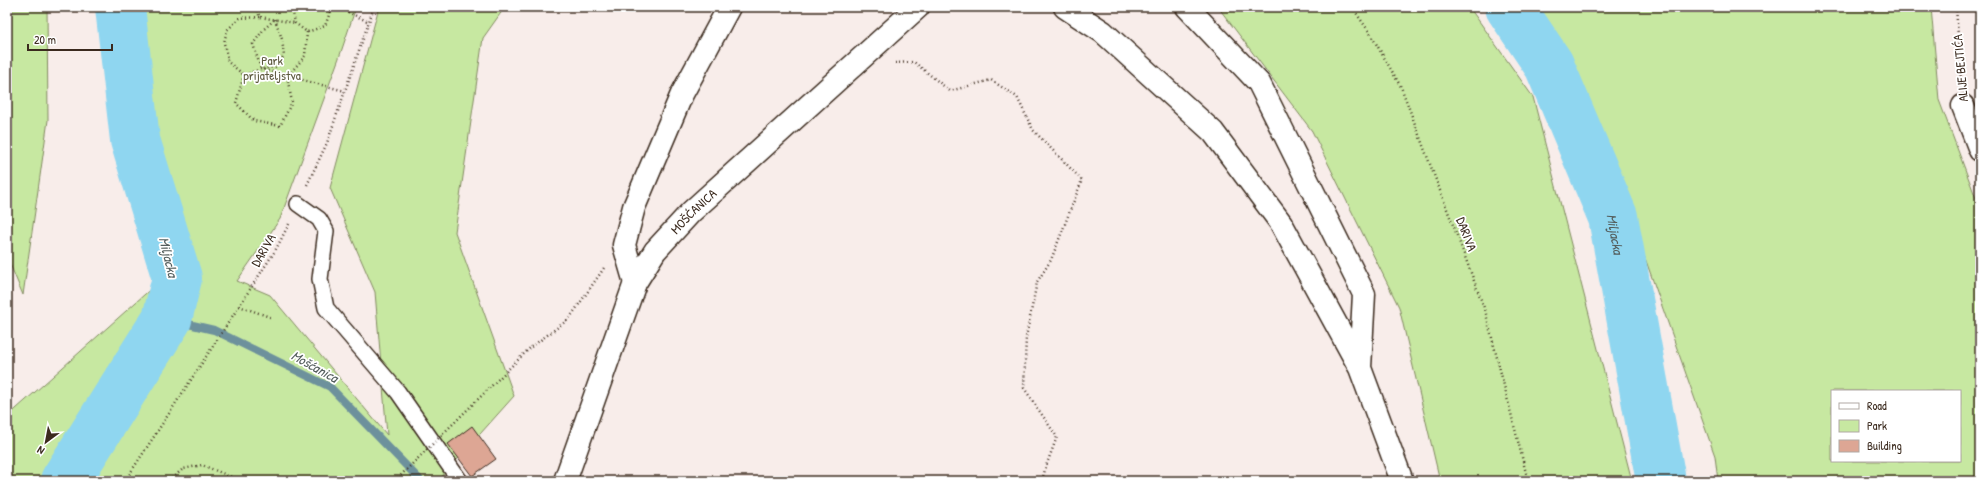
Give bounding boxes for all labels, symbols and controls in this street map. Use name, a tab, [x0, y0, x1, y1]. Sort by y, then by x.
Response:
scale bar	[28, 26, 112, 52]
text: 20 m	[34, 31, 56, 48]
street label: ALIJE BEJTIĆA	[1948, 33, 1972, 102]
park label: Park prijateljstva	[243, 51, 301, 84]
street label: MOŠĆANICA	[666, 184, 721, 238]
water label: Miljacka	[1603, 212, 1629, 257]
street label: DARIVA	[1452, 214, 1482, 254]
street label: DARIVA	[246, 230, 280, 270]
water label: Miljacka	[155, 235, 184, 281]
water label: Mošćanica	[288, 345, 343, 387]
legend	[1831, 390, 1961, 462]
text: Road	[1867, 397, 1887, 414]
text: Park	[1867, 417, 1887, 434]
north arrow	[26, 422, 66, 462]
text: Building	[1867, 437, 1902, 454]
text: N	[34, 443, 47, 458]

